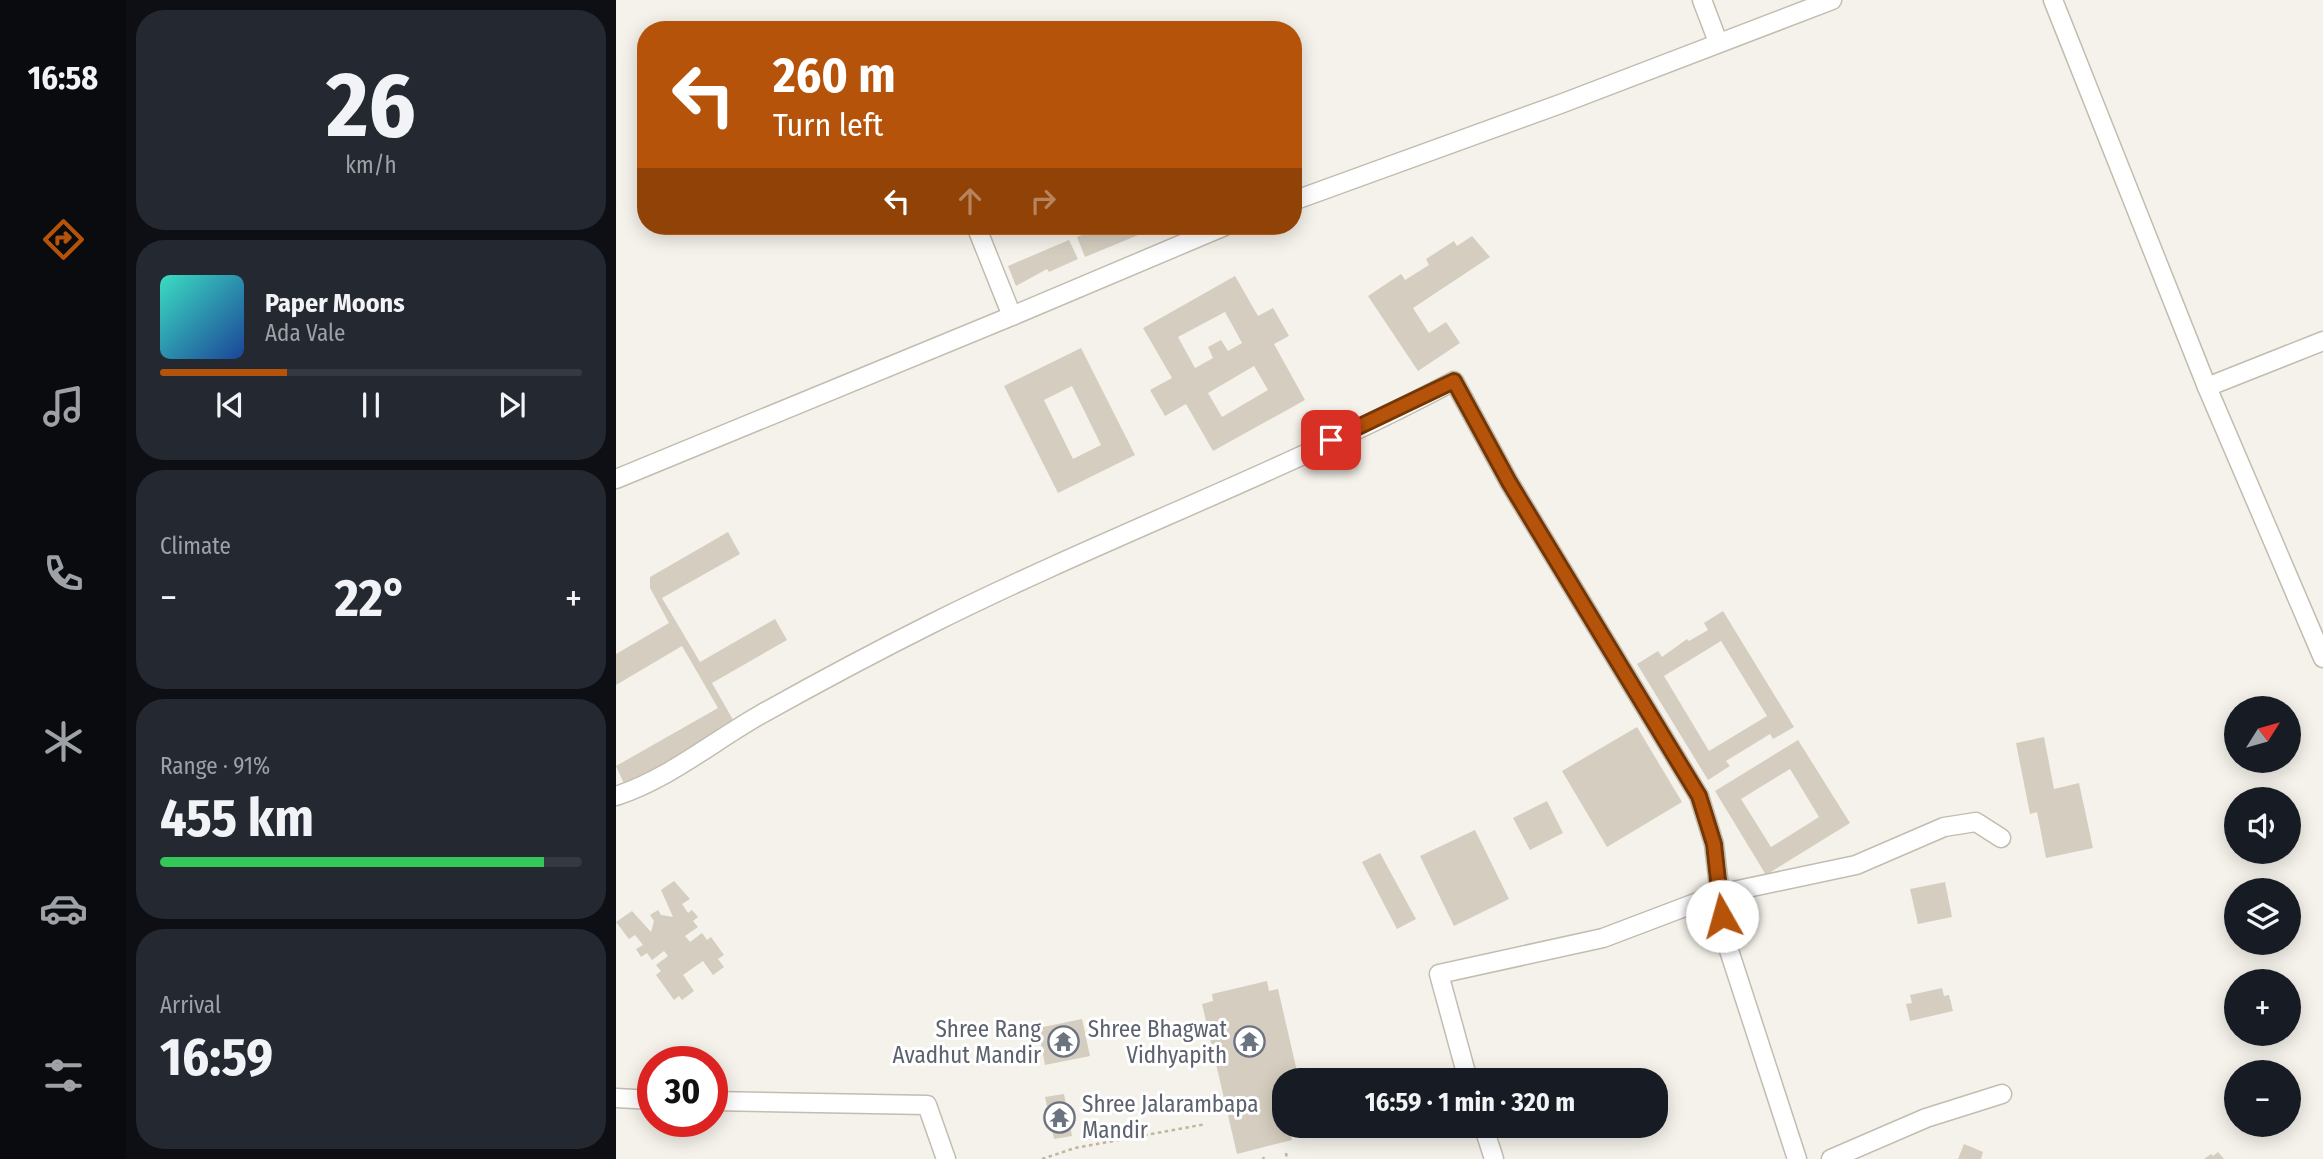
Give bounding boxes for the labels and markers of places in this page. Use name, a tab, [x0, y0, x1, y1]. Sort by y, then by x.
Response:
pin	[1301, 410, 1361, 470]
place label: Shree Rang Avadhut Mandir	[892, 1015, 1041, 1069]
place label: Shree Bhagwat Vidhyapith	[1088, 1015, 1227, 1069]
temple icon: Shree Rang Avadhut Mandir	[1047, 1025, 1081, 1059]
temple icon: Shree Bhagwat Vidhyapith	[1233, 1025, 1267, 1059]
place label: Shree Jalarambapa Mandir	[1082, 1090, 1258, 1144]
temple icon: Shree Jalarambapa Mandir	[1042, 1100, 1076, 1134]

